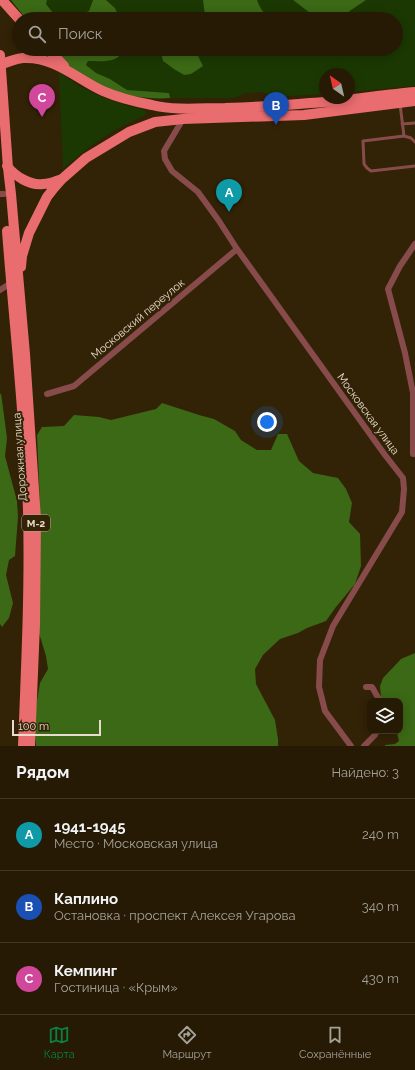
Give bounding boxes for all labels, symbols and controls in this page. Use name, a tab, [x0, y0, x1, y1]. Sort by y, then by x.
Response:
search box	[12, 12, 403, 56]
icon: search	[26, 23, 48, 45]
text: Поиск	[58, 25, 103, 43]
north arrow	[319, 68, 355, 104]
pin: C	[29, 84, 55, 117]
pin: B	[263, 92, 289, 125]
pin: A	[216, 179, 242, 212]
street label: Московский переулок	[89, 276, 188, 362]
street label: Московская улица	[334, 371, 402, 457]
street label: Дорожная улица	[10, 412, 30, 502]
your location	[257, 412, 277, 432]
road number: М-2	[22, 515, 50, 531]
map controls	[367, 698, 403, 734]
button: layers	[367, 698, 403, 734]
scale bar	[12, 718, 101, 737]
text: 100 m	[18, 720, 49, 733]
text: Рядом	[16, 762, 69, 782]
text: Найдено: 3	[331, 765, 399, 780]
text: 1941-1945	[54, 818, 126, 836]
text: A	[25, 827, 33, 842]
text: 240 m	[362, 827, 399, 842]
text: Место · Московская улица	[54, 836, 218, 851]
text: Каплино	[54, 890, 118, 908]
text: B	[25, 899, 33, 914]
text: 340 m	[362, 899, 399, 914]
text: Остановка · проспект Алексея Угарова	[54, 908, 296, 923]
text: Кемпинг	[54, 962, 117, 980]
text: C	[25, 971, 33, 986]
text: 430 m	[362, 971, 399, 986]
text: Гостиница · «Крым»	[54, 980, 178, 995]
tab: Карта	[44, 1024, 75, 1061]
tab: Маршрут	[162, 1024, 211, 1061]
tab: Сохранённые	[299, 1024, 371, 1061]

